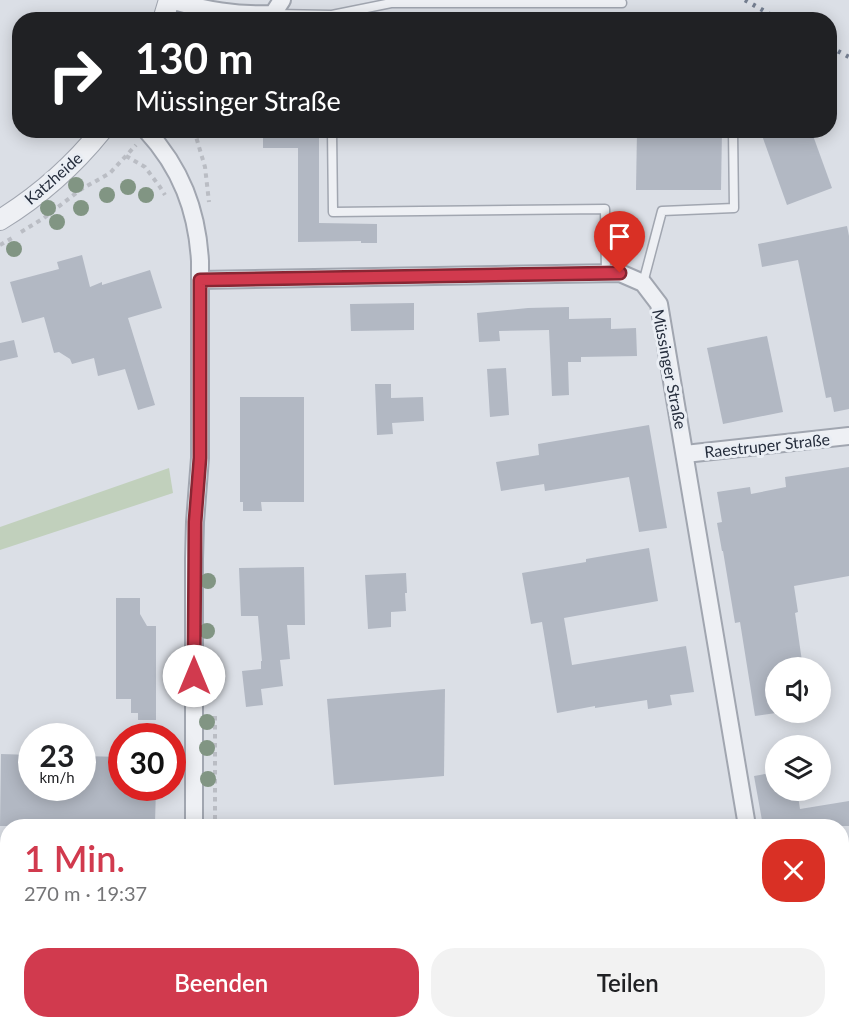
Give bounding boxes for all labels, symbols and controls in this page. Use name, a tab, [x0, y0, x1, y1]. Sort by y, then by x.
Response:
text: 130 m	[135, 33, 253, 83]
icon: right	[36, 36, 114, 114]
text: Müssinger Straße	[135, 84, 341, 117]
street label: Katzheide	[20, 148, 86, 208]
pin	[594, 211, 645, 273]
icon: arrive	[603, 220, 636, 253]
street label: Müssinger Straße	[649, 307, 691, 431]
street label: Raestruper Straße	[703, 429, 831, 461]
position arrow	[162, 644, 226, 708]
map controls	[765, 657, 831, 801]
button: sound	[765, 657, 831, 723]
speed limit sign: 30	[108, 723, 186, 801]
button: layers	[765, 735, 831, 801]
text: 23	[40, 737, 74, 773]
text: km/h	[39, 768, 75, 786]
text: 1 Min.	[24, 836, 125, 880]
button: close	[762, 839, 825, 902]
text: 270 m · 19:37	[24, 881, 147, 905]
button: Beenden	[24, 948, 419, 1017]
button: Teilen	[431, 948, 825, 1017]

